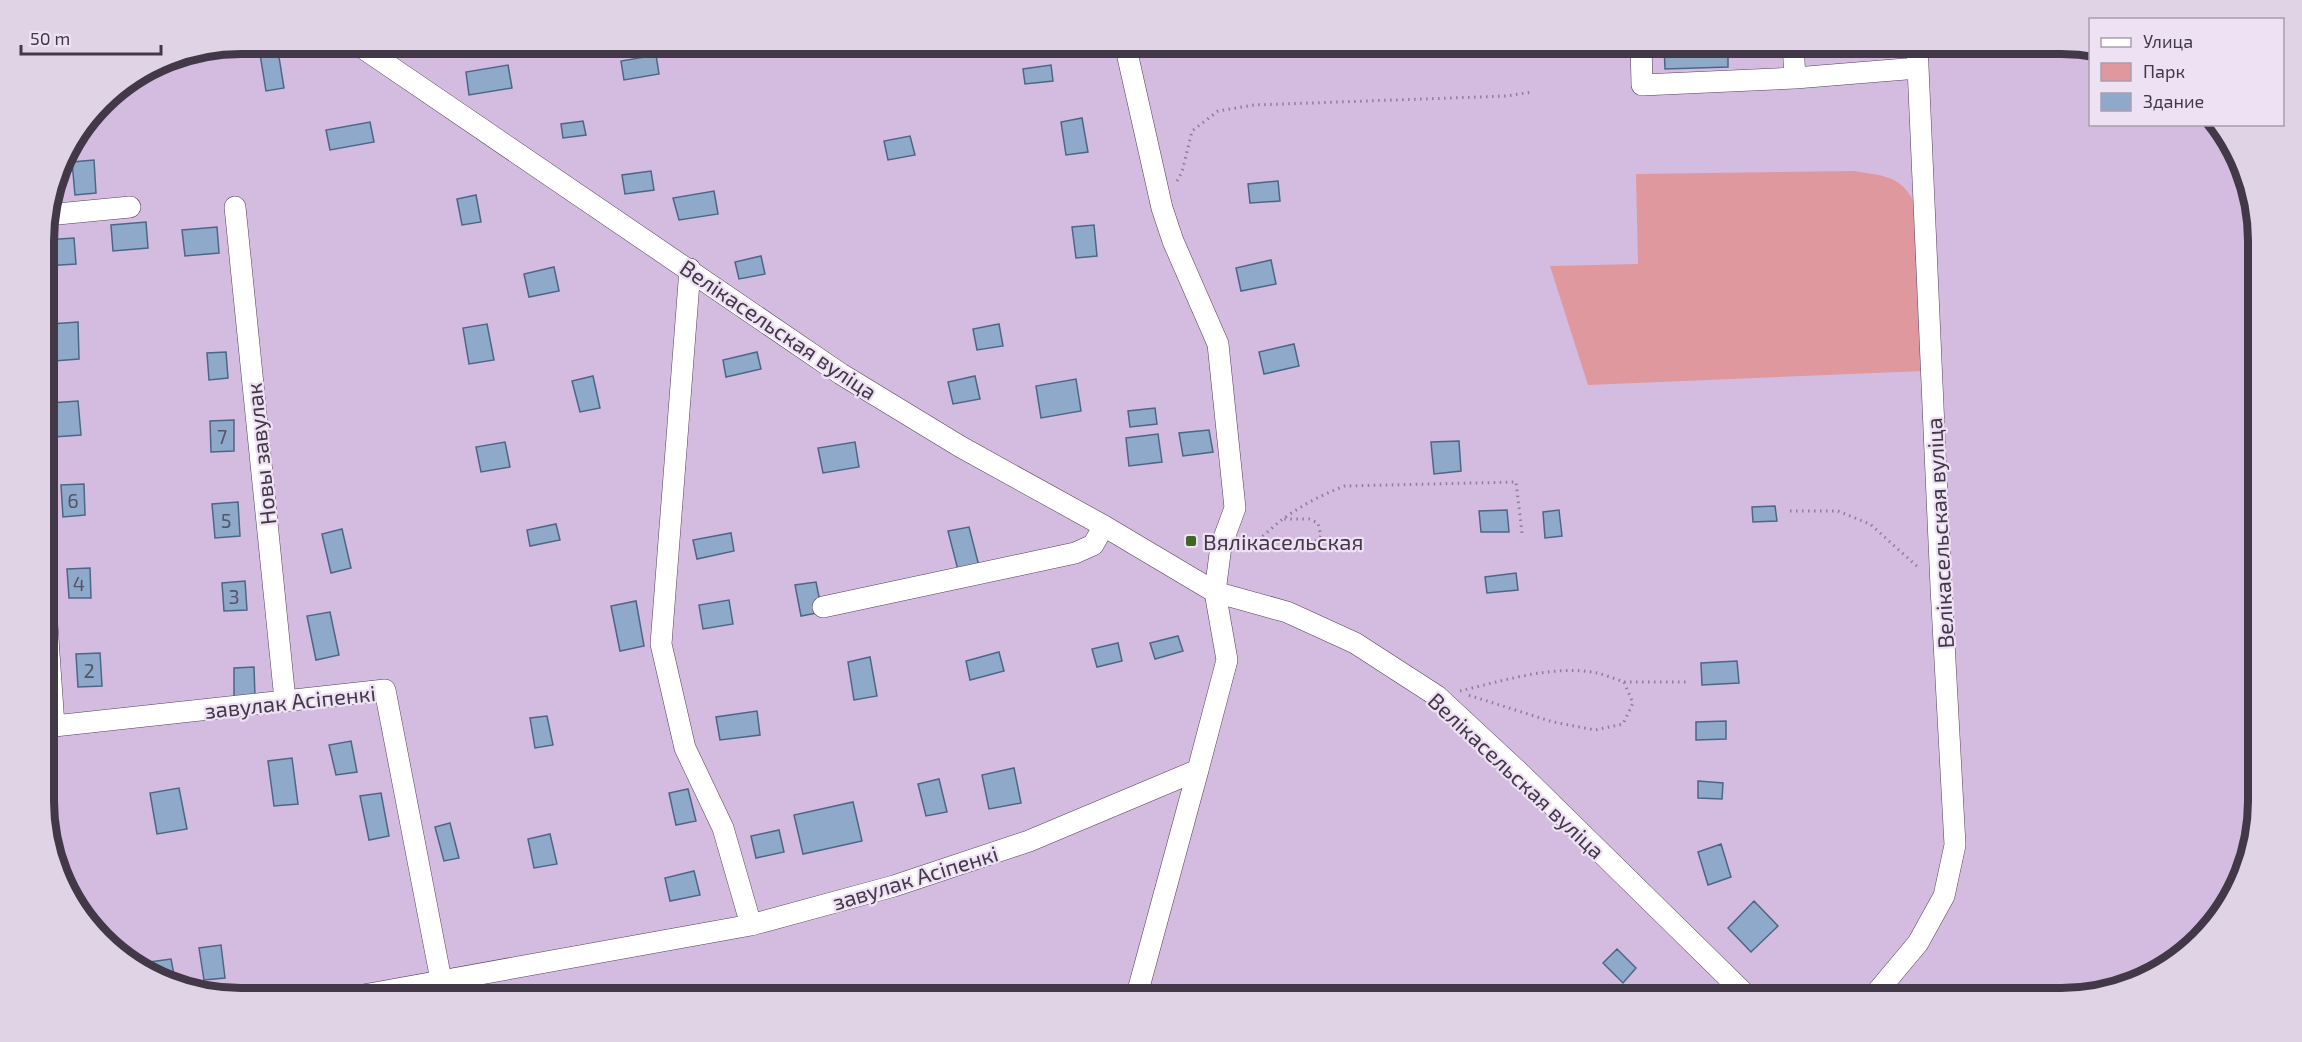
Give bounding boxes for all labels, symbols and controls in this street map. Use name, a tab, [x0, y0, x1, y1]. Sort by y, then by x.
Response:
scale bar	[21, 18, 160, 56]
legend	[2089, 18, 2284, 126]
text: 50 m	[30, 27, 70, 49]
text: Улица	[2143, 30, 2193, 52]
text: Парк	[2143, 60, 2185, 82]
text: Здание	[2143, 90, 2204, 112]
street label: Велікасельская вуліца	[675, 254, 882, 405]
street label: Новы завулак	[240, 381, 281, 526]
street label: Велікасельская вуліца	[1920, 417, 1959, 649]
house number: 7	[217, 424, 227, 448]
house number: 6	[67, 488, 79, 512]
house number: 5	[221, 508, 231, 532]
place label: Вялікасельская	[1203, 528, 1363, 554]
marker: Вялікасельская	[1184, 534, 1198, 548]
house number: 4	[73, 571, 85, 595]
house number: 3	[228, 584, 240, 608]
house number: 2	[83, 658, 95, 682]
street label: завулак Асіпенкі	[203, 679, 377, 724]
street label: Велікасельская вуліца	[1423, 687, 1610, 864]
street label: завулак Асіпенкі	[829, 839, 1001, 916]

